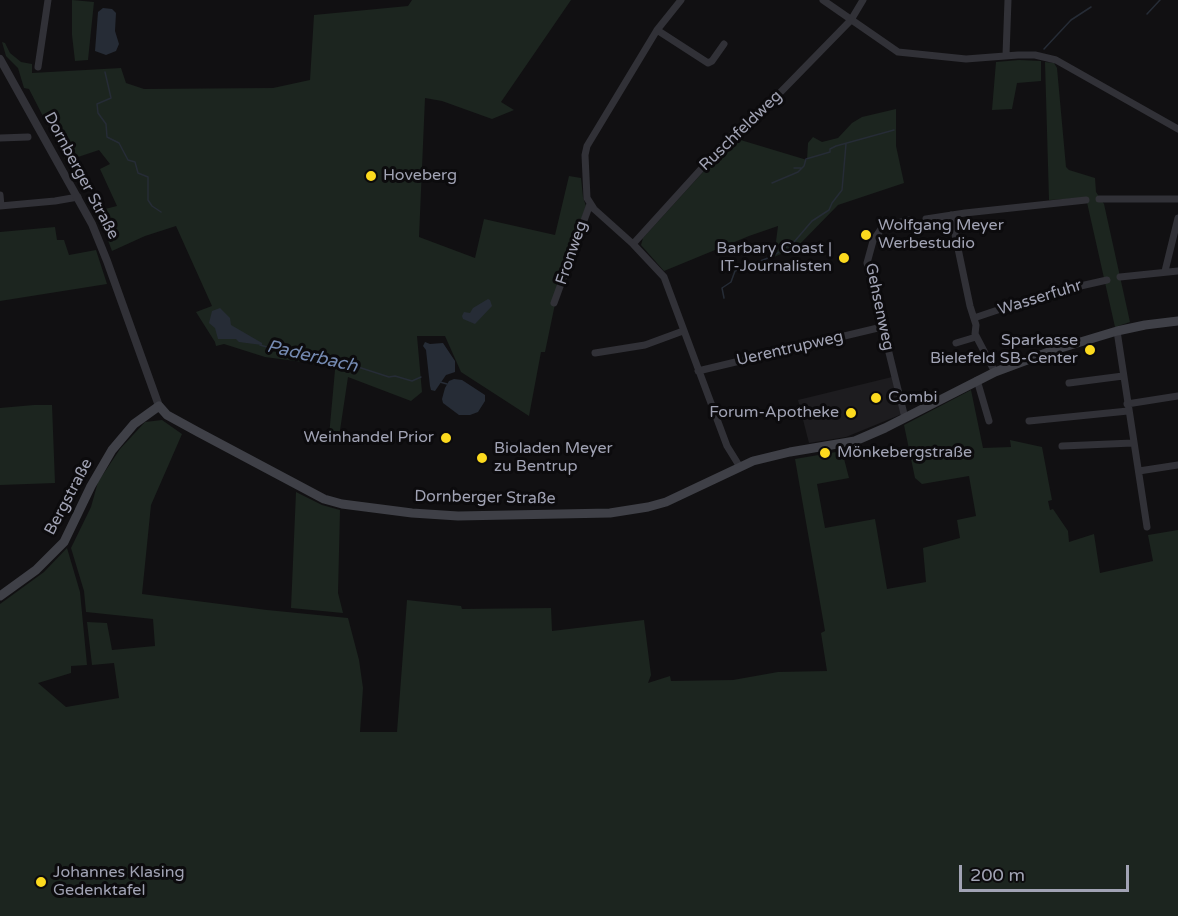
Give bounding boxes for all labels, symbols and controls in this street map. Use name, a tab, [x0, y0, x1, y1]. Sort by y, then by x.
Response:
street label: Ruschfeldweg	[696, 87, 786, 175]
street label: Dornberger Straße	[39, 109, 123, 243]
place label: Hoveberg	[383, 166, 457, 186]
marker: Hoveberg	[364, 169, 378, 183]
place label: Wolfgang Meyer Werbestudio	[878, 216, 1004, 254]
street label: Fronweg	[552, 219, 592, 287]
marker: Wolfgang Meyer Werbestudio	[859, 228, 873, 242]
place label: Barbary Coast | IT-Journalisten	[716, 239, 832, 277]
marker: Barbary Coast | IT-Journalisten	[837, 251, 851, 265]
street label: Gehsenweg	[860, 261, 898, 353]
street label: Wasserfuhr	[996, 276, 1084, 320]
street label: Uerentrupweg	[735, 327, 845, 371]
place label: Sparkasse Bielefeld SB-Center	[930, 331, 1078, 369]
water label: Paderbach	[265, 336, 359, 378]
marker: Sparkasse Bielefeld SB-Center	[1083, 343, 1097, 357]
place label: Combi	[888, 388, 937, 408]
marker: Combi	[869, 391, 883, 405]
place label: Forum-Apotheke	[709, 403, 839, 423]
marker: Forum-Apotheke	[844, 406, 858, 420]
place label: Weinhandel Prior	[303, 428, 434, 448]
marker: Weinhandel Prior	[439, 431, 453, 445]
place label: Bioladen Meyer zu Bentrup	[494, 439, 613, 477]
place label: Mönkebergstraße	[837, 443, 972, 463]
marker: Mönkebergstraße	[818, 446, 832, 460]
marker: Bioladen Meyer zu Bentrup	[475, 451, 489, 465]
street label: Bergstraße	[41, 456, 97, 538]
street label: Dornberger Straße	[414, 487, 556, 509]
scale bar	[962, 853, 1132, 891]
place label: Johannes Klasing Gedenktafel	[53, 863, 185, 901]
text: 200 m	[970, 864, 1025, 886]
marker: Johannes Klasing Gedenktafel	[34, 875, 48, 889]

